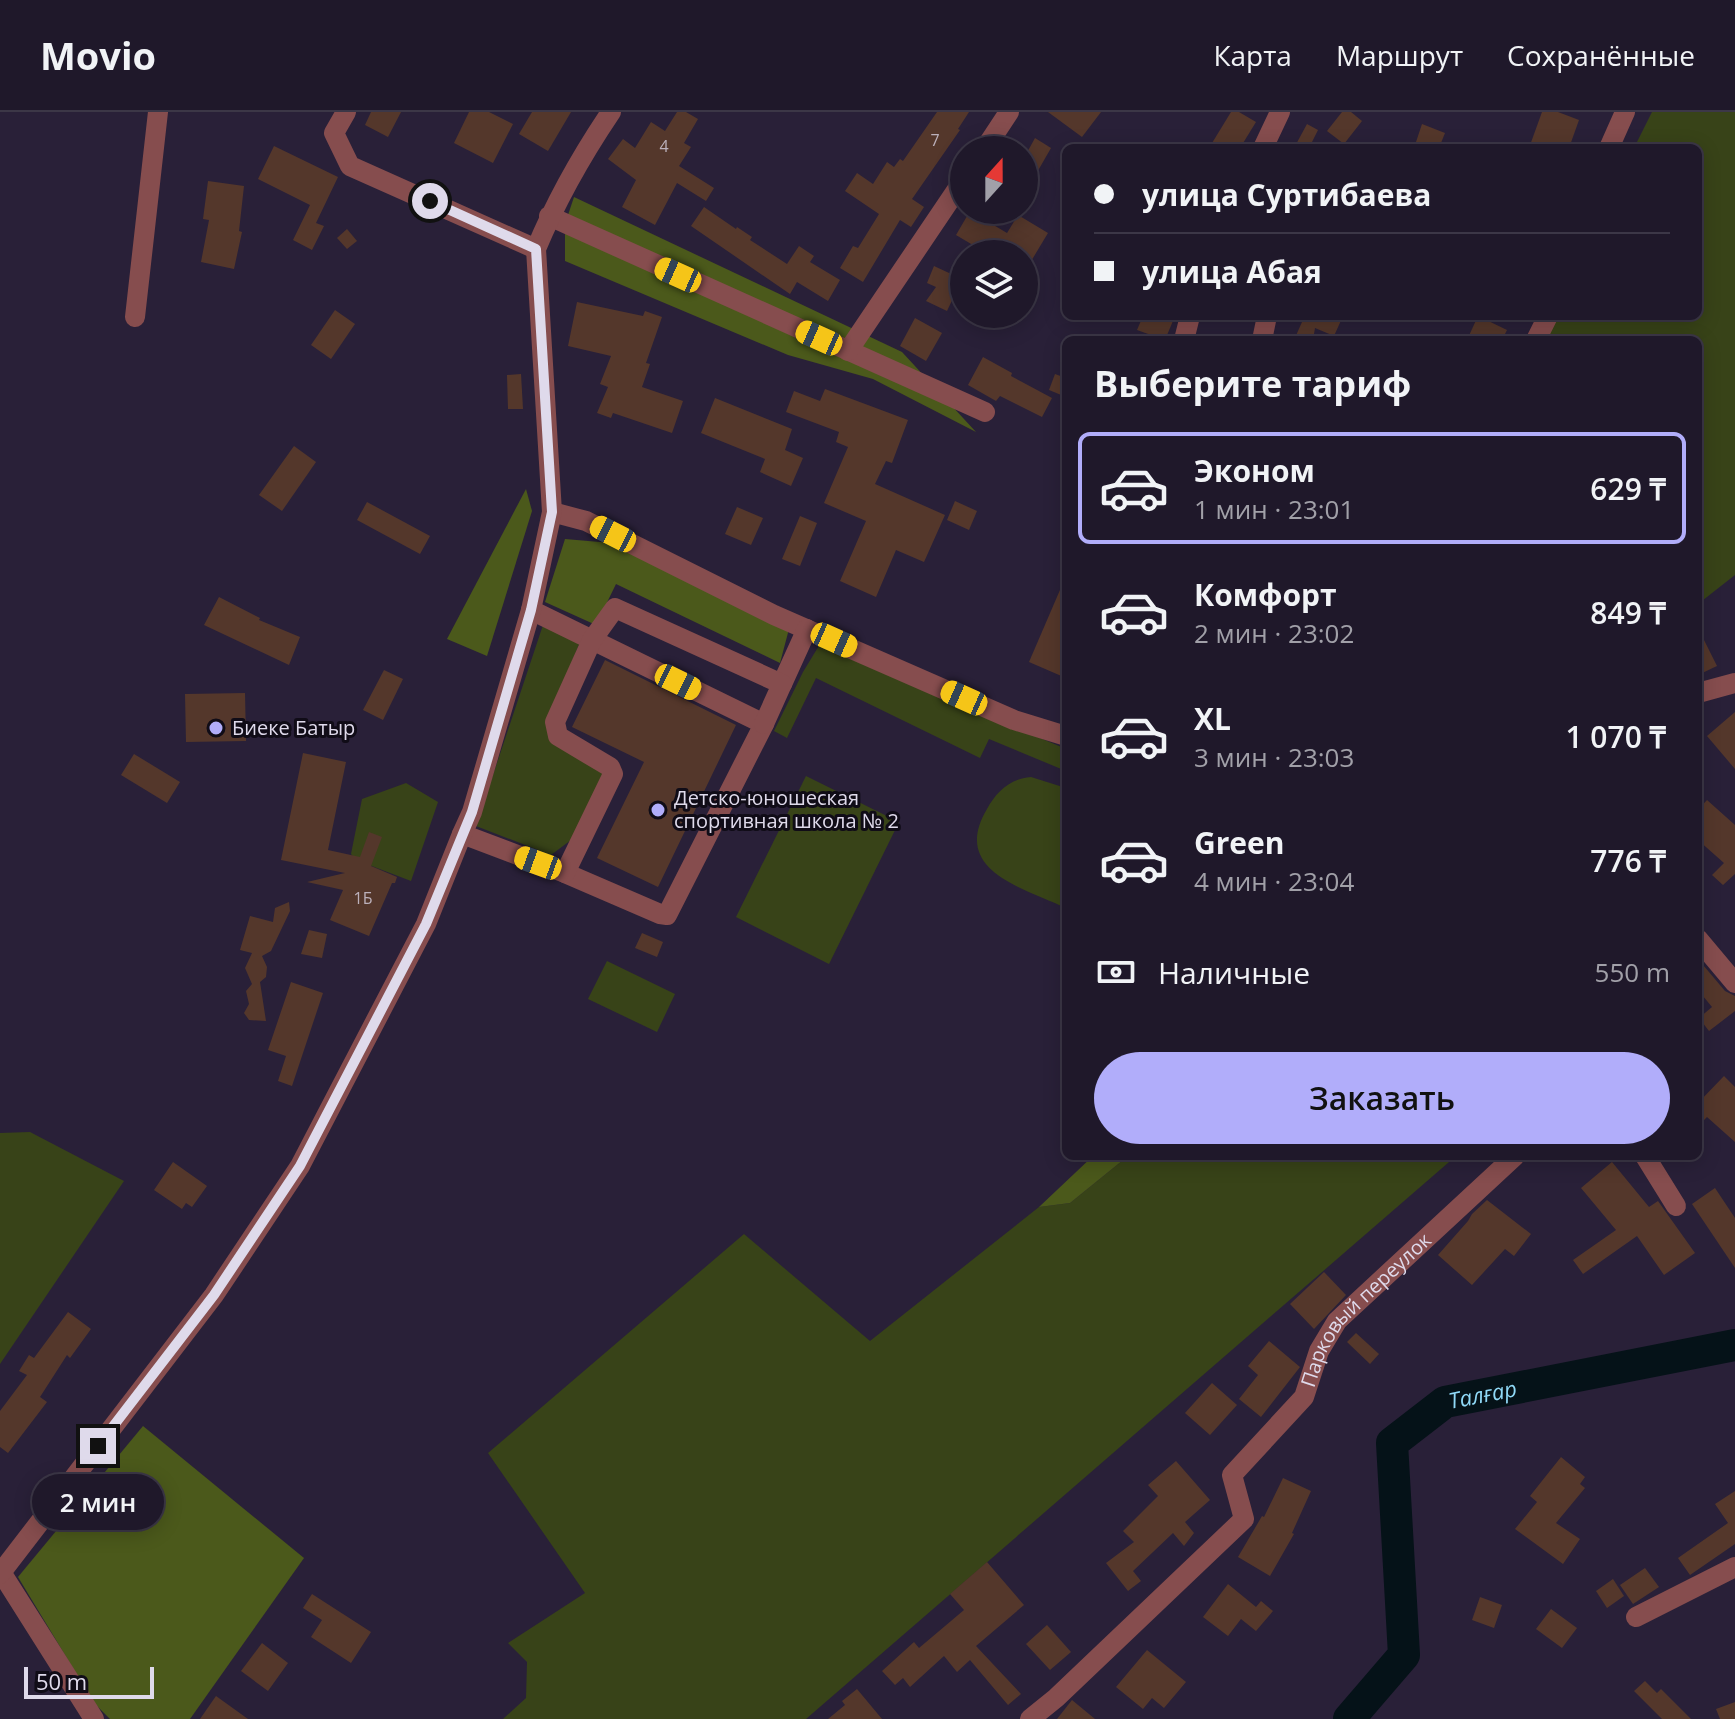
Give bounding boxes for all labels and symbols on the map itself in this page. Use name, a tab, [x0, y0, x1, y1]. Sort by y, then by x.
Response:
house number: 7	[930, 129, 940, 151]
house number: 4	[659, 135, 669, 157]
north arrow	[950, 136, 1038, 224]
route start	[412, 183, 448, 219]
car	[651, 254, 705, 296]
car	[792, 317, 846, 359]
car	[586, 512, 640, 556]
car	[807, 619, 861, 661]
car	[651, 661, 705, 703]
car	[937, 677, 991, 719]
place label: Биеке Батыр	[232, 714, 355, 741]
marker: Биеке Батыр	[207, 719, 225, 737]
place label: Детско-юношеская спортивная школа № 2	[674, 784, 899, 834]
marker: Детско-юношеская спортивная школа № 2	[649, 801, 667, 819]
car	[511, 844, 565, 882]
house number: 1Б	[354, 887, 372, 909]
street label: Парковый переулок	[1294, 1226, 1437, 1390]
water label: Талғар	[1446, 1372, 1519, 1415]
route end	[80, 1428, 116, 1464]
callout: 2 мин	[32, 1474, 164, 1530]
scale bar	[24, 1663, 154, 1699]

